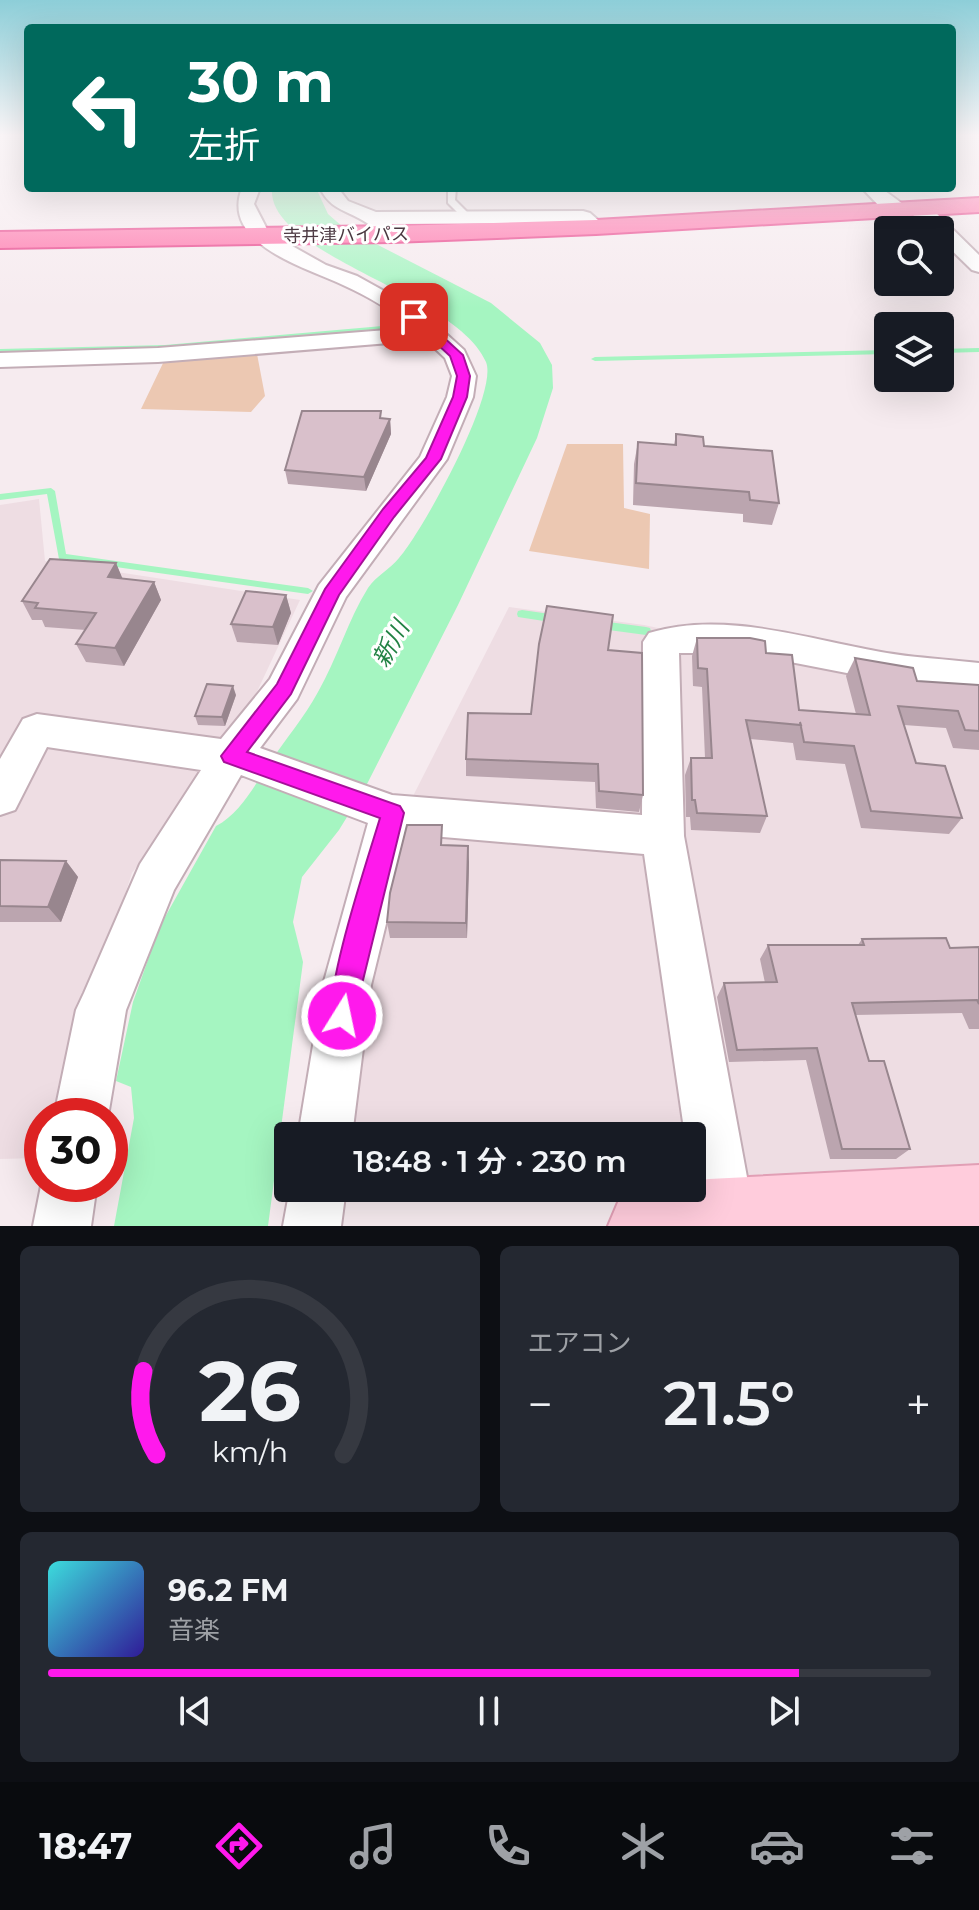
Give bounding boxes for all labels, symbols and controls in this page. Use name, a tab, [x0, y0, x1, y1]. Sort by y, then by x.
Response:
text: 30 m	[188, 48, 334, 116]
icon: left	[56, 56, 160, 160]
text: 左折	[188, 123, 260, 167]
map controls	[874, 216, 954, 392]
button: search	[874, 216, 954, 296]
street label: 寺井津バイパス	[283, 223, 409, 247]
pin	[380, 283, 448, 351]
icon: arrive	[392, 295, 436, 339]
button: layers	[874, 312, 954, 392]
water label: 新川	[366, 613, 416, 672]
position arrow	[300, 974, 384, 1058]
speed limit sign: 30	[24, 1098, 128, 1202]
text: 18:48 · 1 分 · 230 m	[353, 1143, 627, 1180]
text: エアコン	[528, 1327, 632, 1359]
text: 26	[199, 1340, 301, 1442]
text: 21.5°	[663, 1367, 795, 1440]
text: −	[528, 1377, 553, 1431]
text: +	[906, 1377, 931, 1431]
text: km/h	[212, 1434, 288, 1469]
text: 96.2 FM	[168, 1572, 289, 1609]
text: 音楽	[168, 1614, 220, 1646]
icon: previous	[173, 1689, 217, 1733]
icon: pause	[467, 1689, 511, 1733]
icon: next	[762, 1689, 806, 1733]
icon: directions	[211, 1818, 267, 1874]
icon: music	[345, 1818, 401, 1874]
icon: phone	[480, 1818, 536, 1874]
icon: climate	[615, 1818, 671, 1874]
icon: car	[749, 1818, 805, 1874]
icon: filters	[884, 1818, 940, 1874]
text: 18:47	[39, 1824, 132, 1868]

